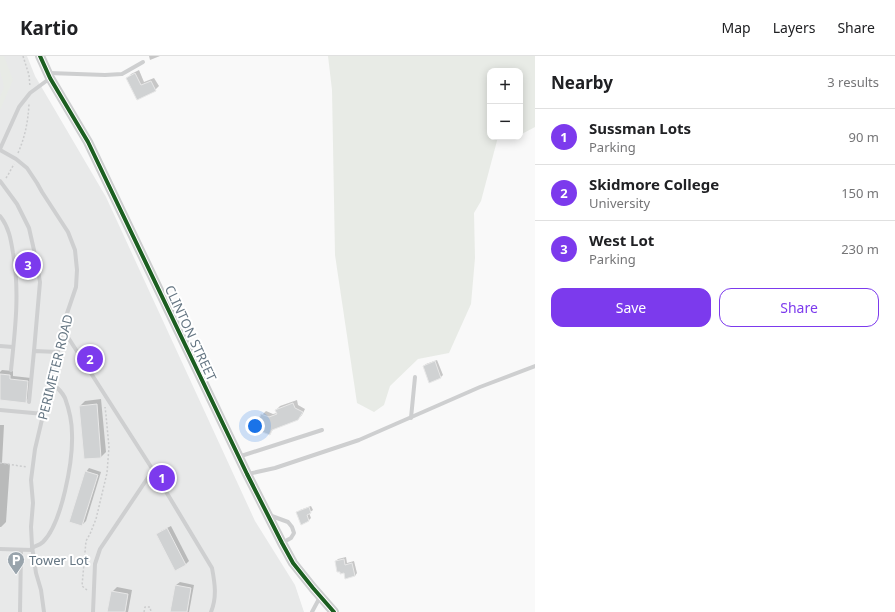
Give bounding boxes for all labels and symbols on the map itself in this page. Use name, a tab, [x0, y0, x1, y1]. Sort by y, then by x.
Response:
pin: 3	[15, 250, 41, 280]
street label: CLINTON STREET	[161, 282, 221, 385]
street label: PERIMETER ROAD	[33, 312, 77, 422]
pin: 2	[77, 344, 103, 374]
your location	[245, 416, 265, 436]
pin: 1	[149, 463, 175, 493]
parking icon: Tower Lot	[6, 550, 26, 575]
place label: Tower Lot	[29, 551, 89, 569]

